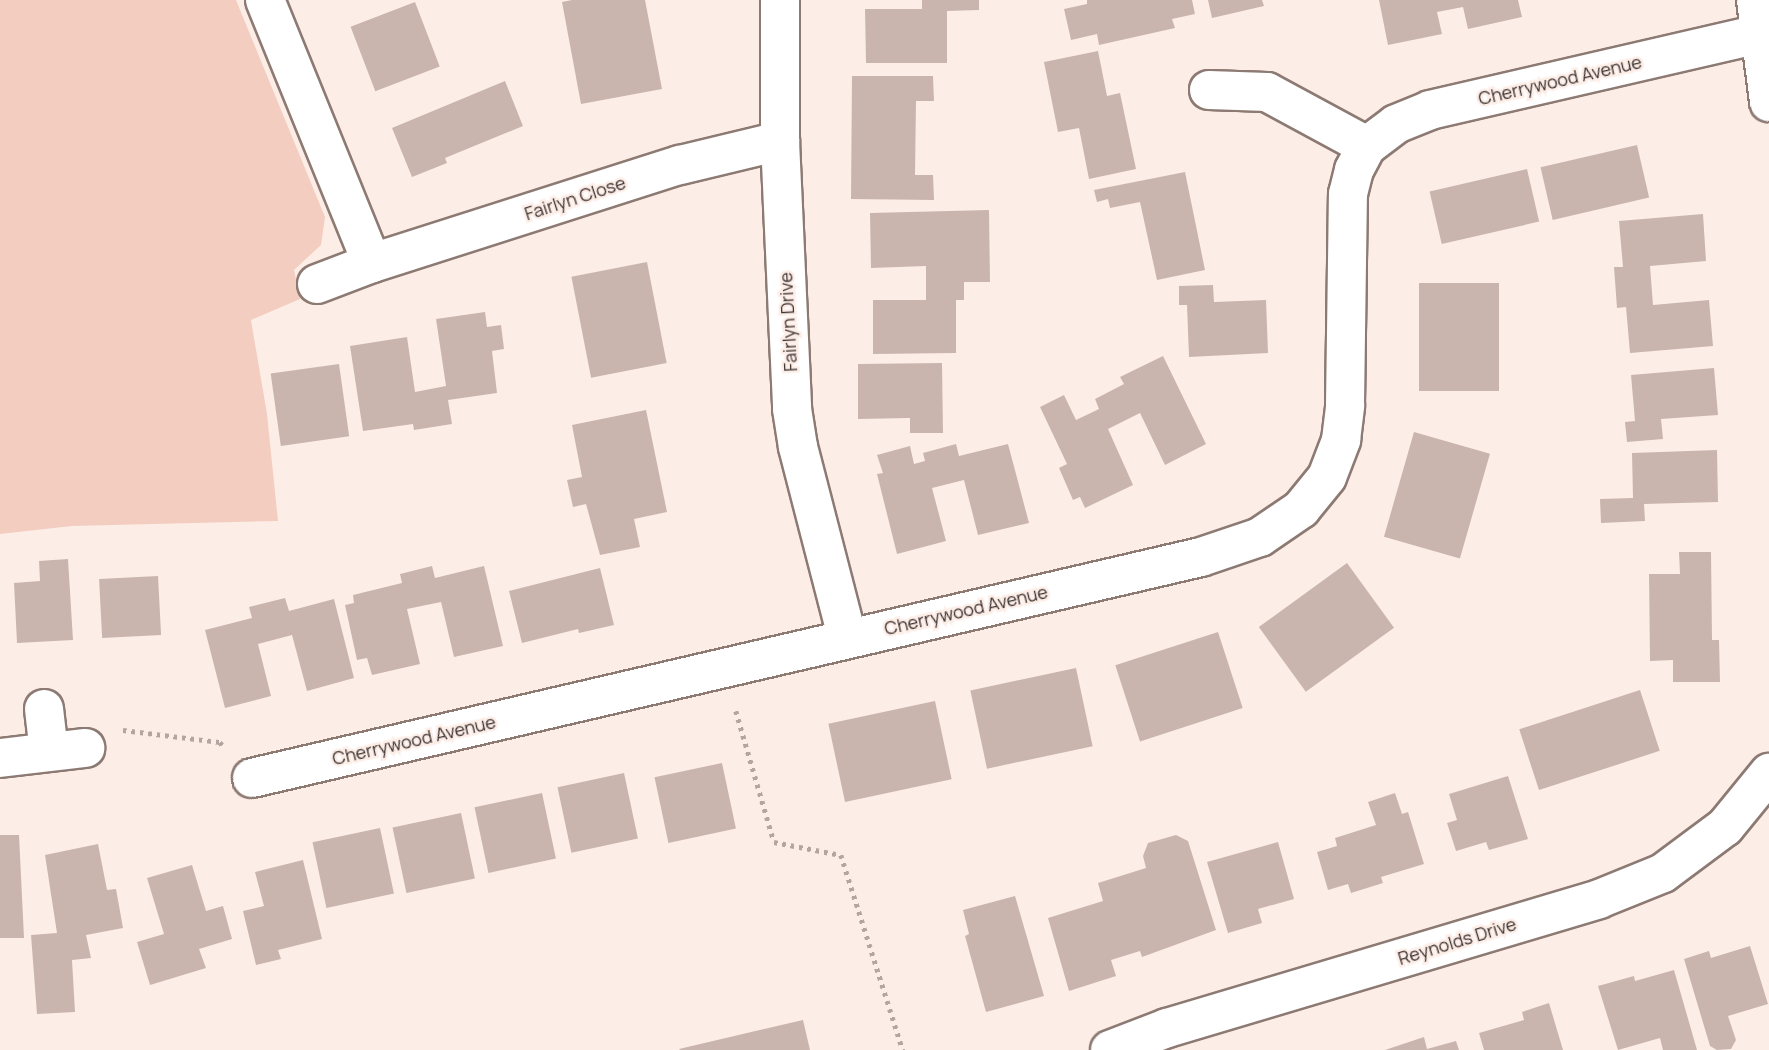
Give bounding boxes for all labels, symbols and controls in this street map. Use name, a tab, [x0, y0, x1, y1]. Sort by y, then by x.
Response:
street label: Cherrywood Avenue	[1476, 51, 1644, 109]
street label: Fairlyn Close	[522, 172, 628, 224]
street label: Fairlyn Drive	[775, 272, 801, 372]
street label: Cherrywood Avenue	[882, 581, 1050, 639]
street label: Cherrywood Avenue	[330, 711, 498, 769]
street label: Reynolds Drive	[1395, 913, 1519, 969]

